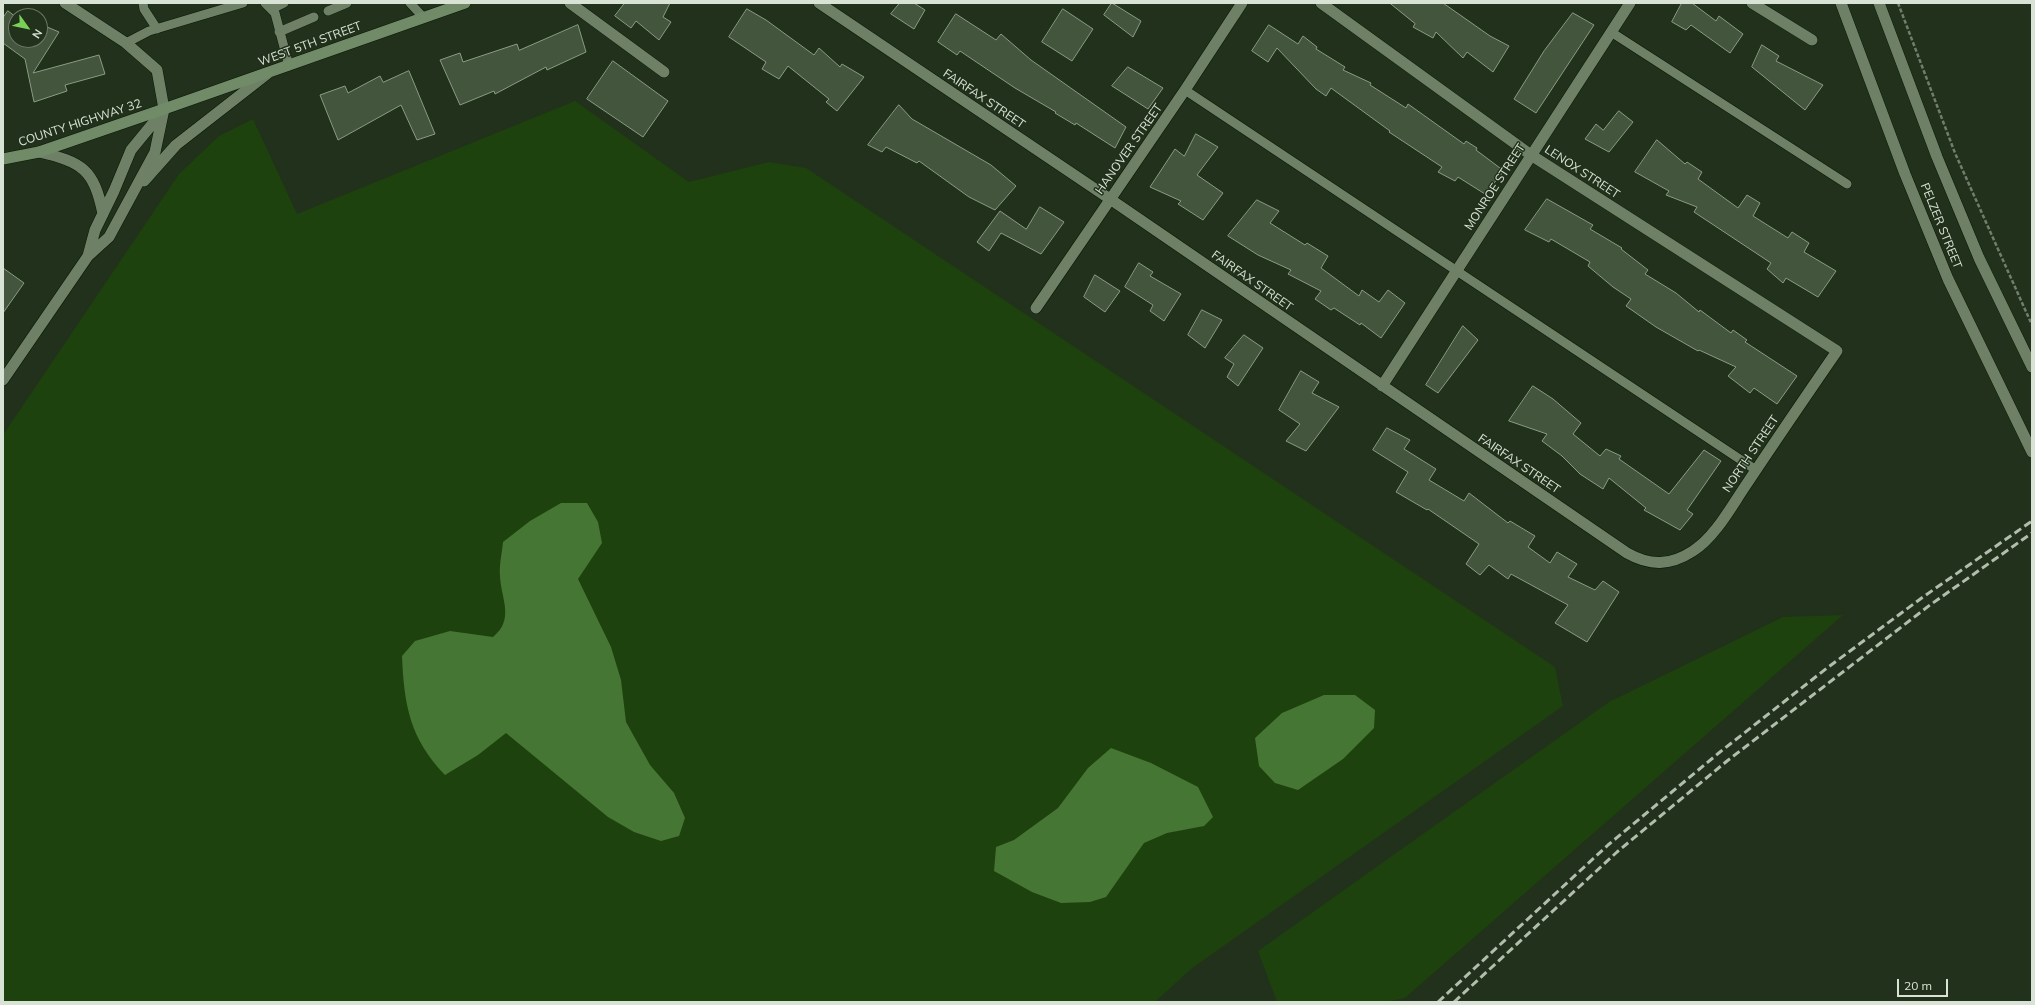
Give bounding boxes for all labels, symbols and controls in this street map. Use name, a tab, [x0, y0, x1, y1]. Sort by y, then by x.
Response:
north arrow	[8, 8, 48, 48]
street label: WEST 5TH STREET	[256, 19, 364, 69]
text: N	[29, 27, 45, 41]
street label: FAIRFAX STREET	[940, 66, 1028, 132]
street label: COUNTY HIGHWAY 32	[17, 96, 143, 150]
street label: HANOVER STREET	[1092, 101, 1166, 197]
street label: MONROE STREET	[1462, 141, 1528, 233]
street label: LENOX STREET	[1542, 142, 1622, 202]
street label: PELZER STREET	[1917, 181, 1965, 271]
street label: FAIRFAX STREET	[1209, 248, 1295, 314]
street label: NORTH STREET	[1720, 413, 1782, 495]
street label: FAIRFAX STREET	[1475, 431, 1563, 497]
scale bar	[1899, 971, 1950, 997]
text: 20 m	[1904, 978, 1932, 993]

